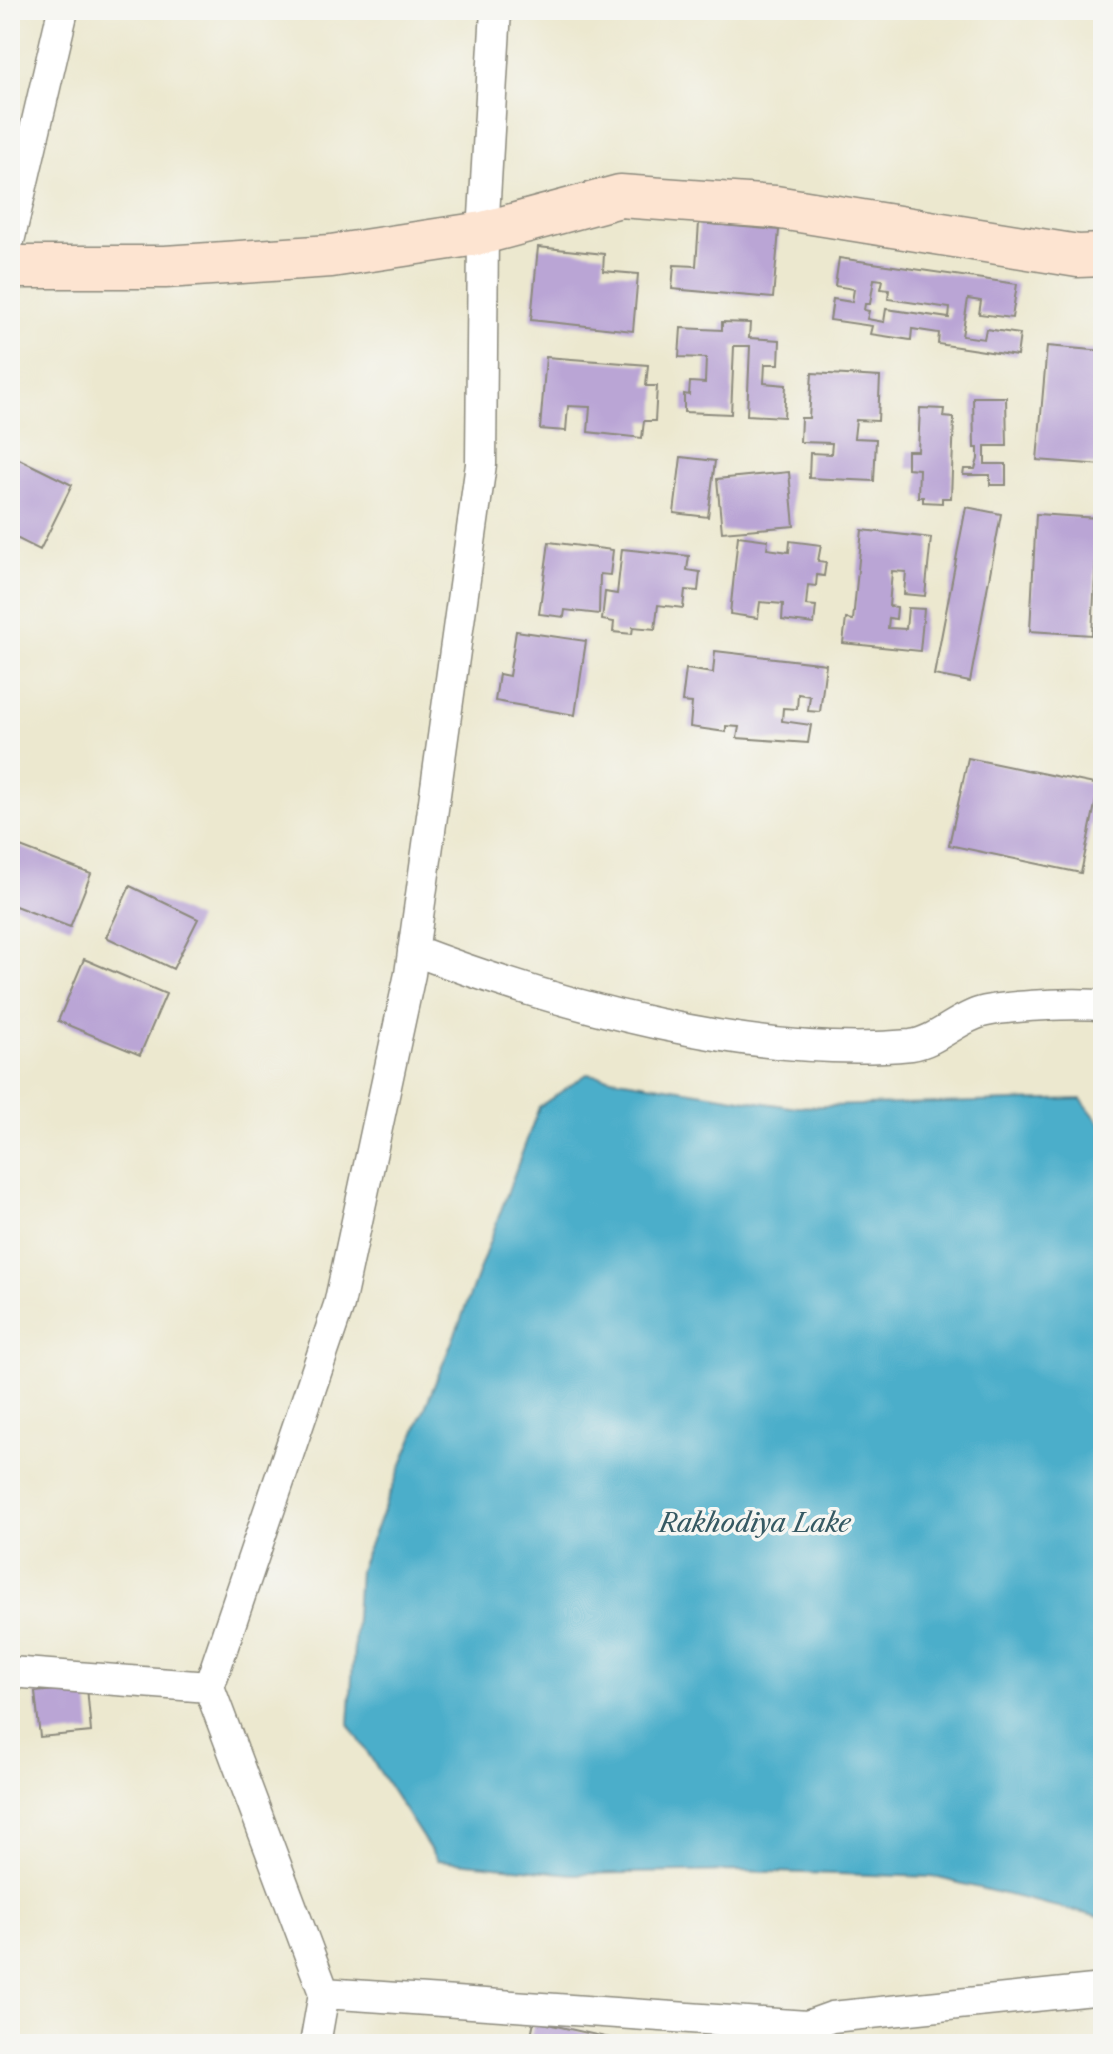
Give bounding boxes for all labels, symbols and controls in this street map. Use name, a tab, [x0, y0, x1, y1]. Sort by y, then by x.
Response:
water label: Rakhodiya Lake	[657, 1507, 852, 1539]

